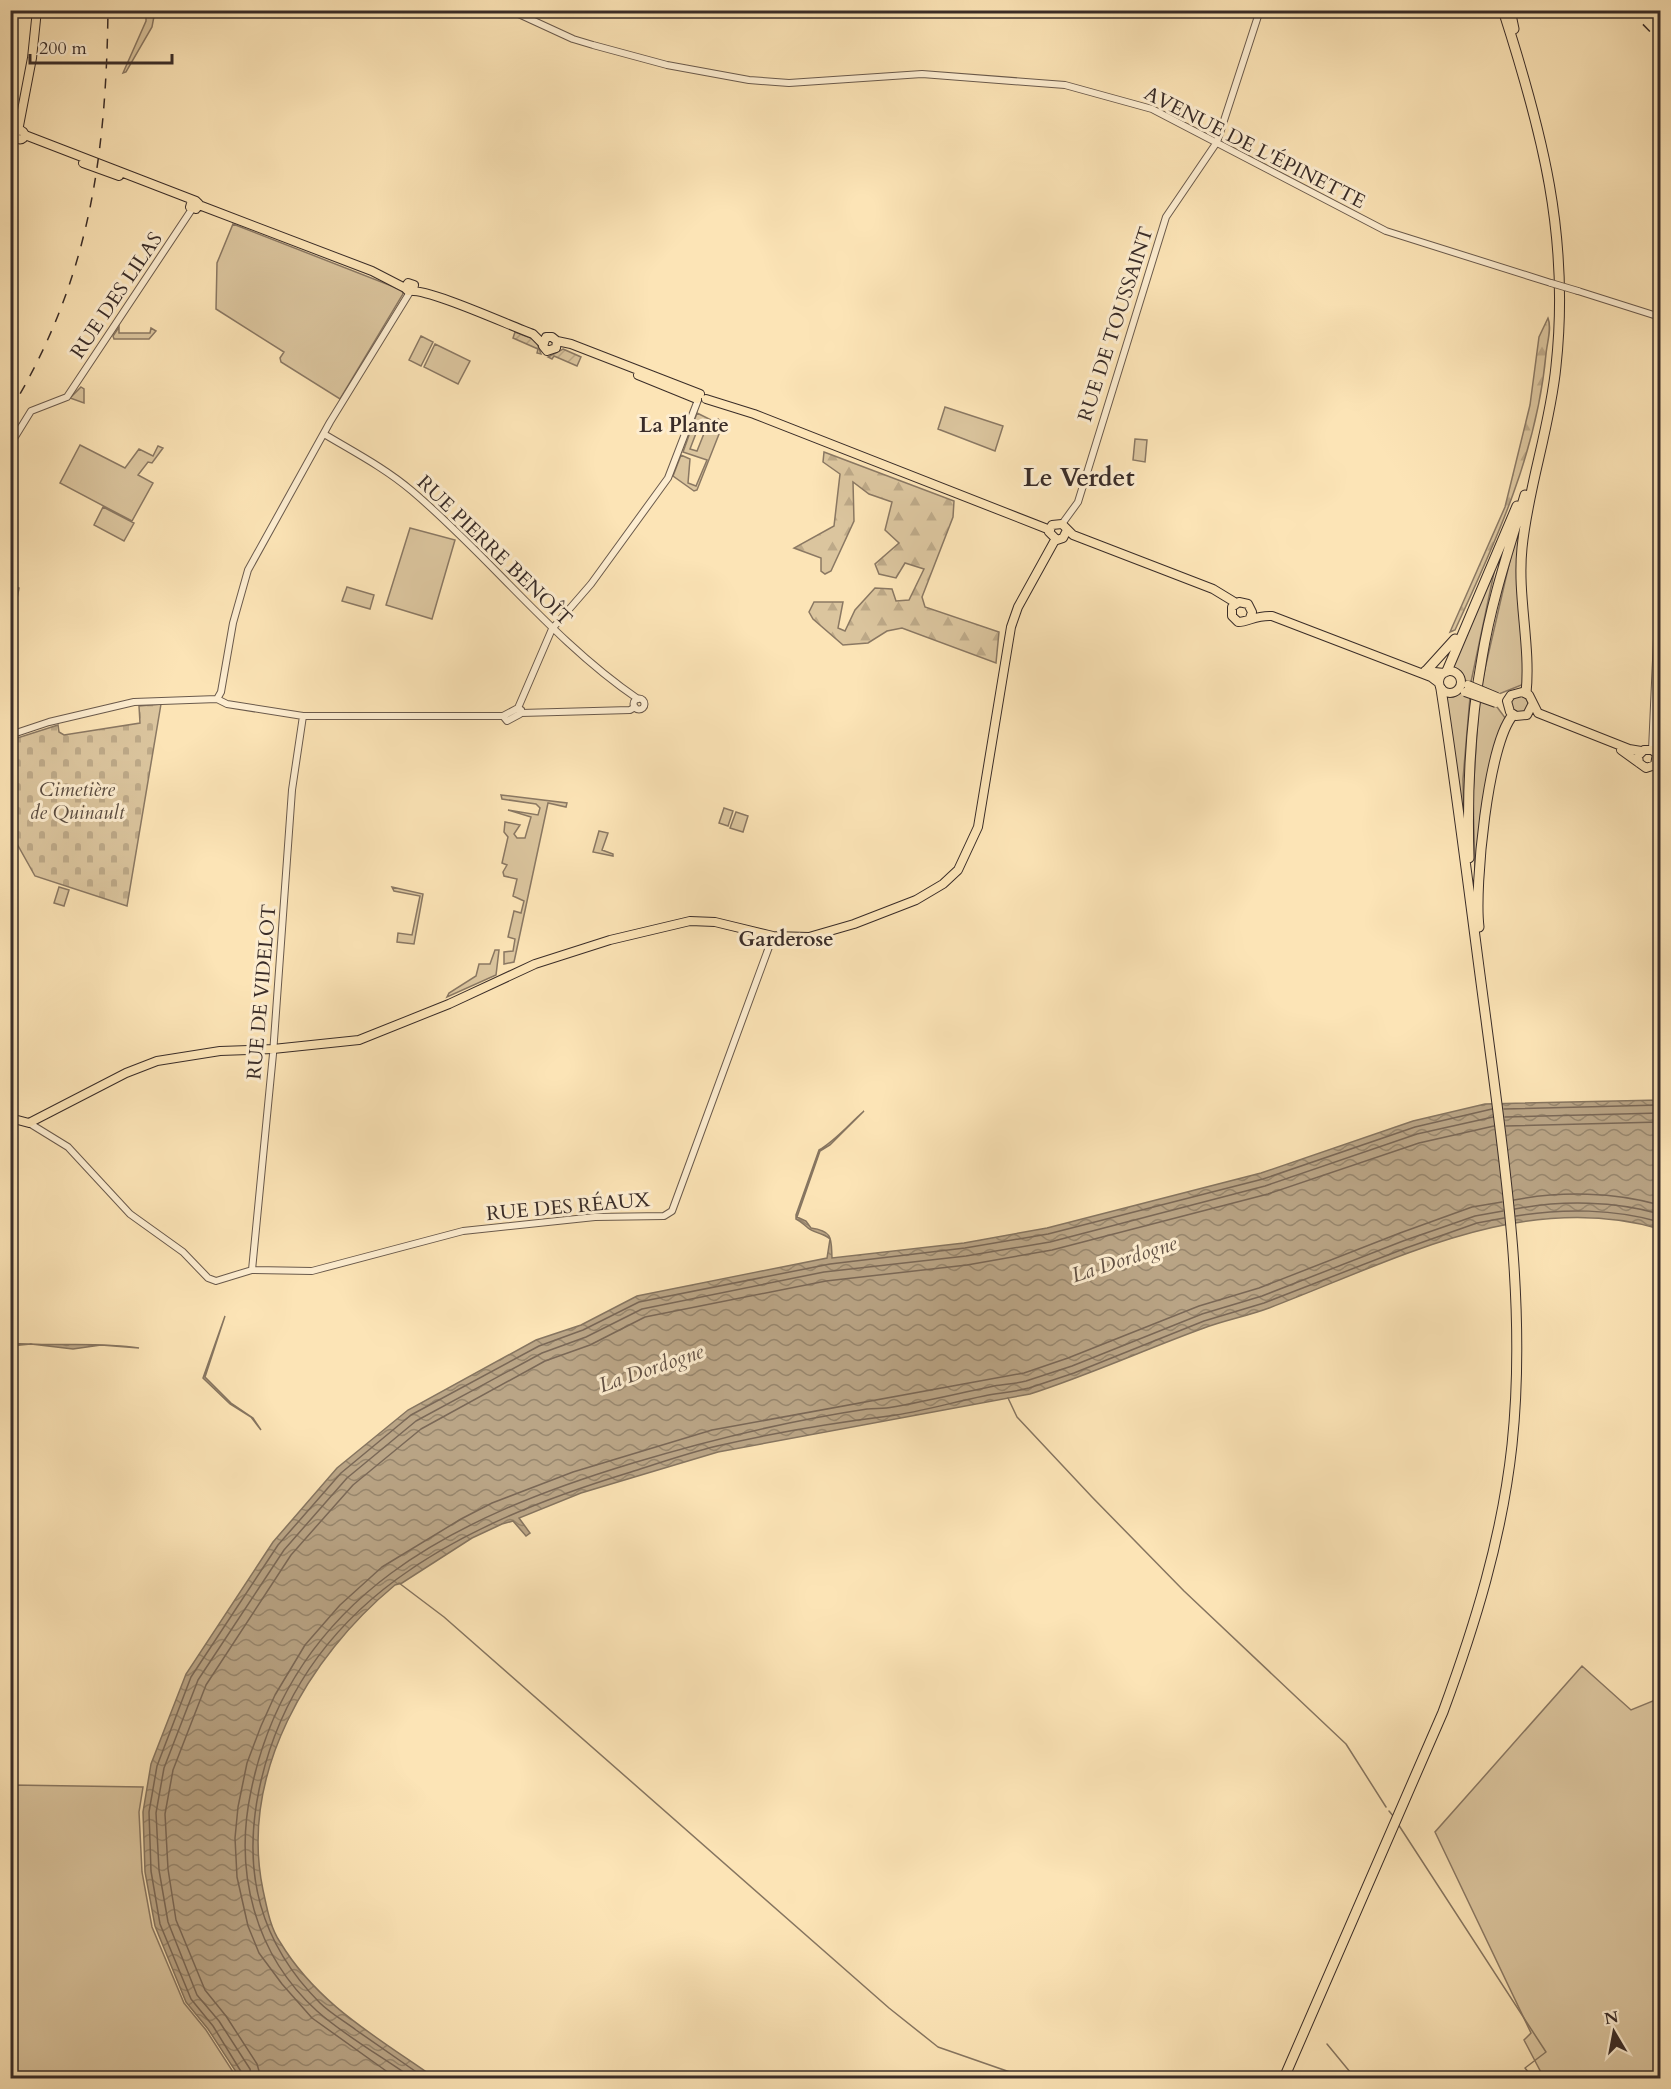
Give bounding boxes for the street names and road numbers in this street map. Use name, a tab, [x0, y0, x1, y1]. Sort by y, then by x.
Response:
street label: AVENUE DE L'ÉPINETTE	[1139, 80, 1370, 215]
street label: RUE DE TOUSSAINT	[1071, 223, 1160, 425]
street label: RUE DES LILAS	[64, 227, 169, 364]
street label: RUE PIERRE BENOÎT	[411, 469, 578, 632]
street label: RUE DE VIDELOT	[240, 903, 283, 1081]
street label: RUE DES RÉAUX	[485, 1186, 651, 1227]

